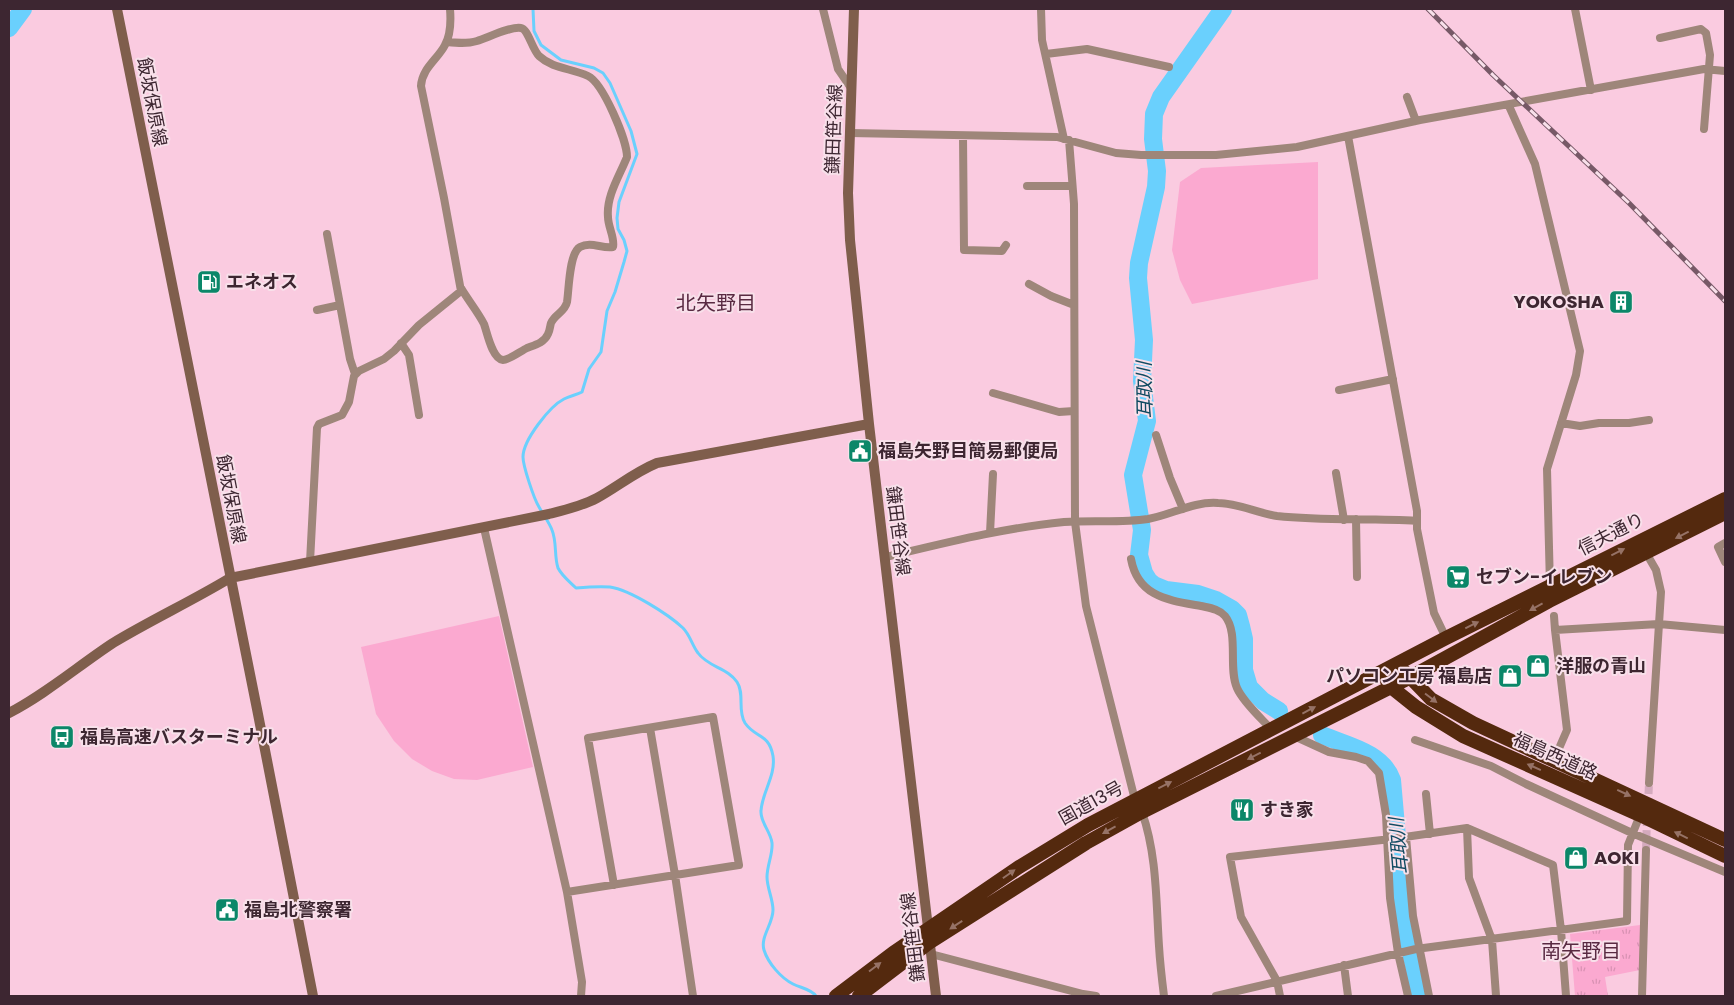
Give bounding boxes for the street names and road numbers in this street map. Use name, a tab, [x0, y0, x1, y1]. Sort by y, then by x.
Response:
street label: 飯坂保原線	[132, 55, 173, 148]
street label: 鎌田笹谷線	[819, 84, 848, 174]
street label: 飯坂保原線	[211, 452, 252, 545]
street label: 鎌田笹谷線	[881, 485, 916, 577]
street label: 信夫通り	[1573, 506, 1649, 561]
street label: 福島西道路	[1509, 726, 1601, 785]
street label: 国道13号	[1054, 775, 1128, 831]
street label: 鎌田笹谷線	[895, 891, 930, 983]

